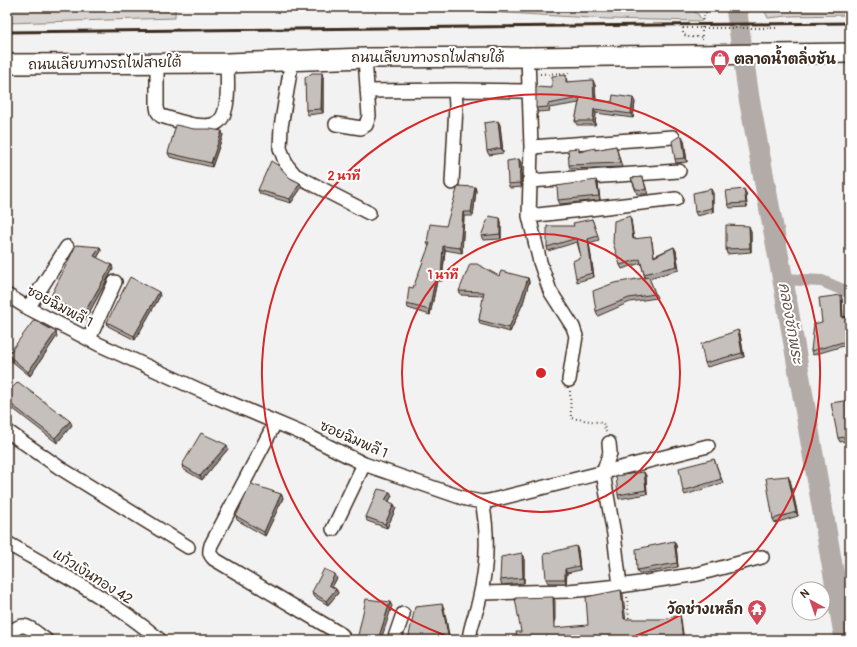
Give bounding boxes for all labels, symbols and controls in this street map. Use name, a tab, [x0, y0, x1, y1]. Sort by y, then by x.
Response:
place label: ตลาดน้ำตลิ่งชัน	[734, 44, 836, 68]
street label: ถนนเลียบทางรถไฟสายใต้	[351, 48, 505, 66]
shop icon: ตลาดน้ำตลิ่งชัน	[709, 48, 731, 76]
street label: ถนนเลียบทางรถไฟสายใต้	[28, 53, 182, 73]
text: 2 นาที	[328, 168, 360, 184]
text: 1 นาที	[428, 267, 458, 283]
water label: คลองชักพระ	[774, 281, 807, 367]
street label: ซอยฉิมพลี 1	[24, 282, 96, 331]
centre of rings	[534, 366, 548, 380]
street label: ซอยฉิมพลี 1	[317, 417, 390, 462]
street label: แก้วเงินทอง 42	[50, 545, 136, 608]
north arrow	[791, 581, 831, 621]
text: N	[798, 586, 812, 601]
temple icon: วัดช่างเหล็ก	[746, 598, 768, 626]
place label: วัดช่างเหล็ก	[667, 599, 743, 618]

